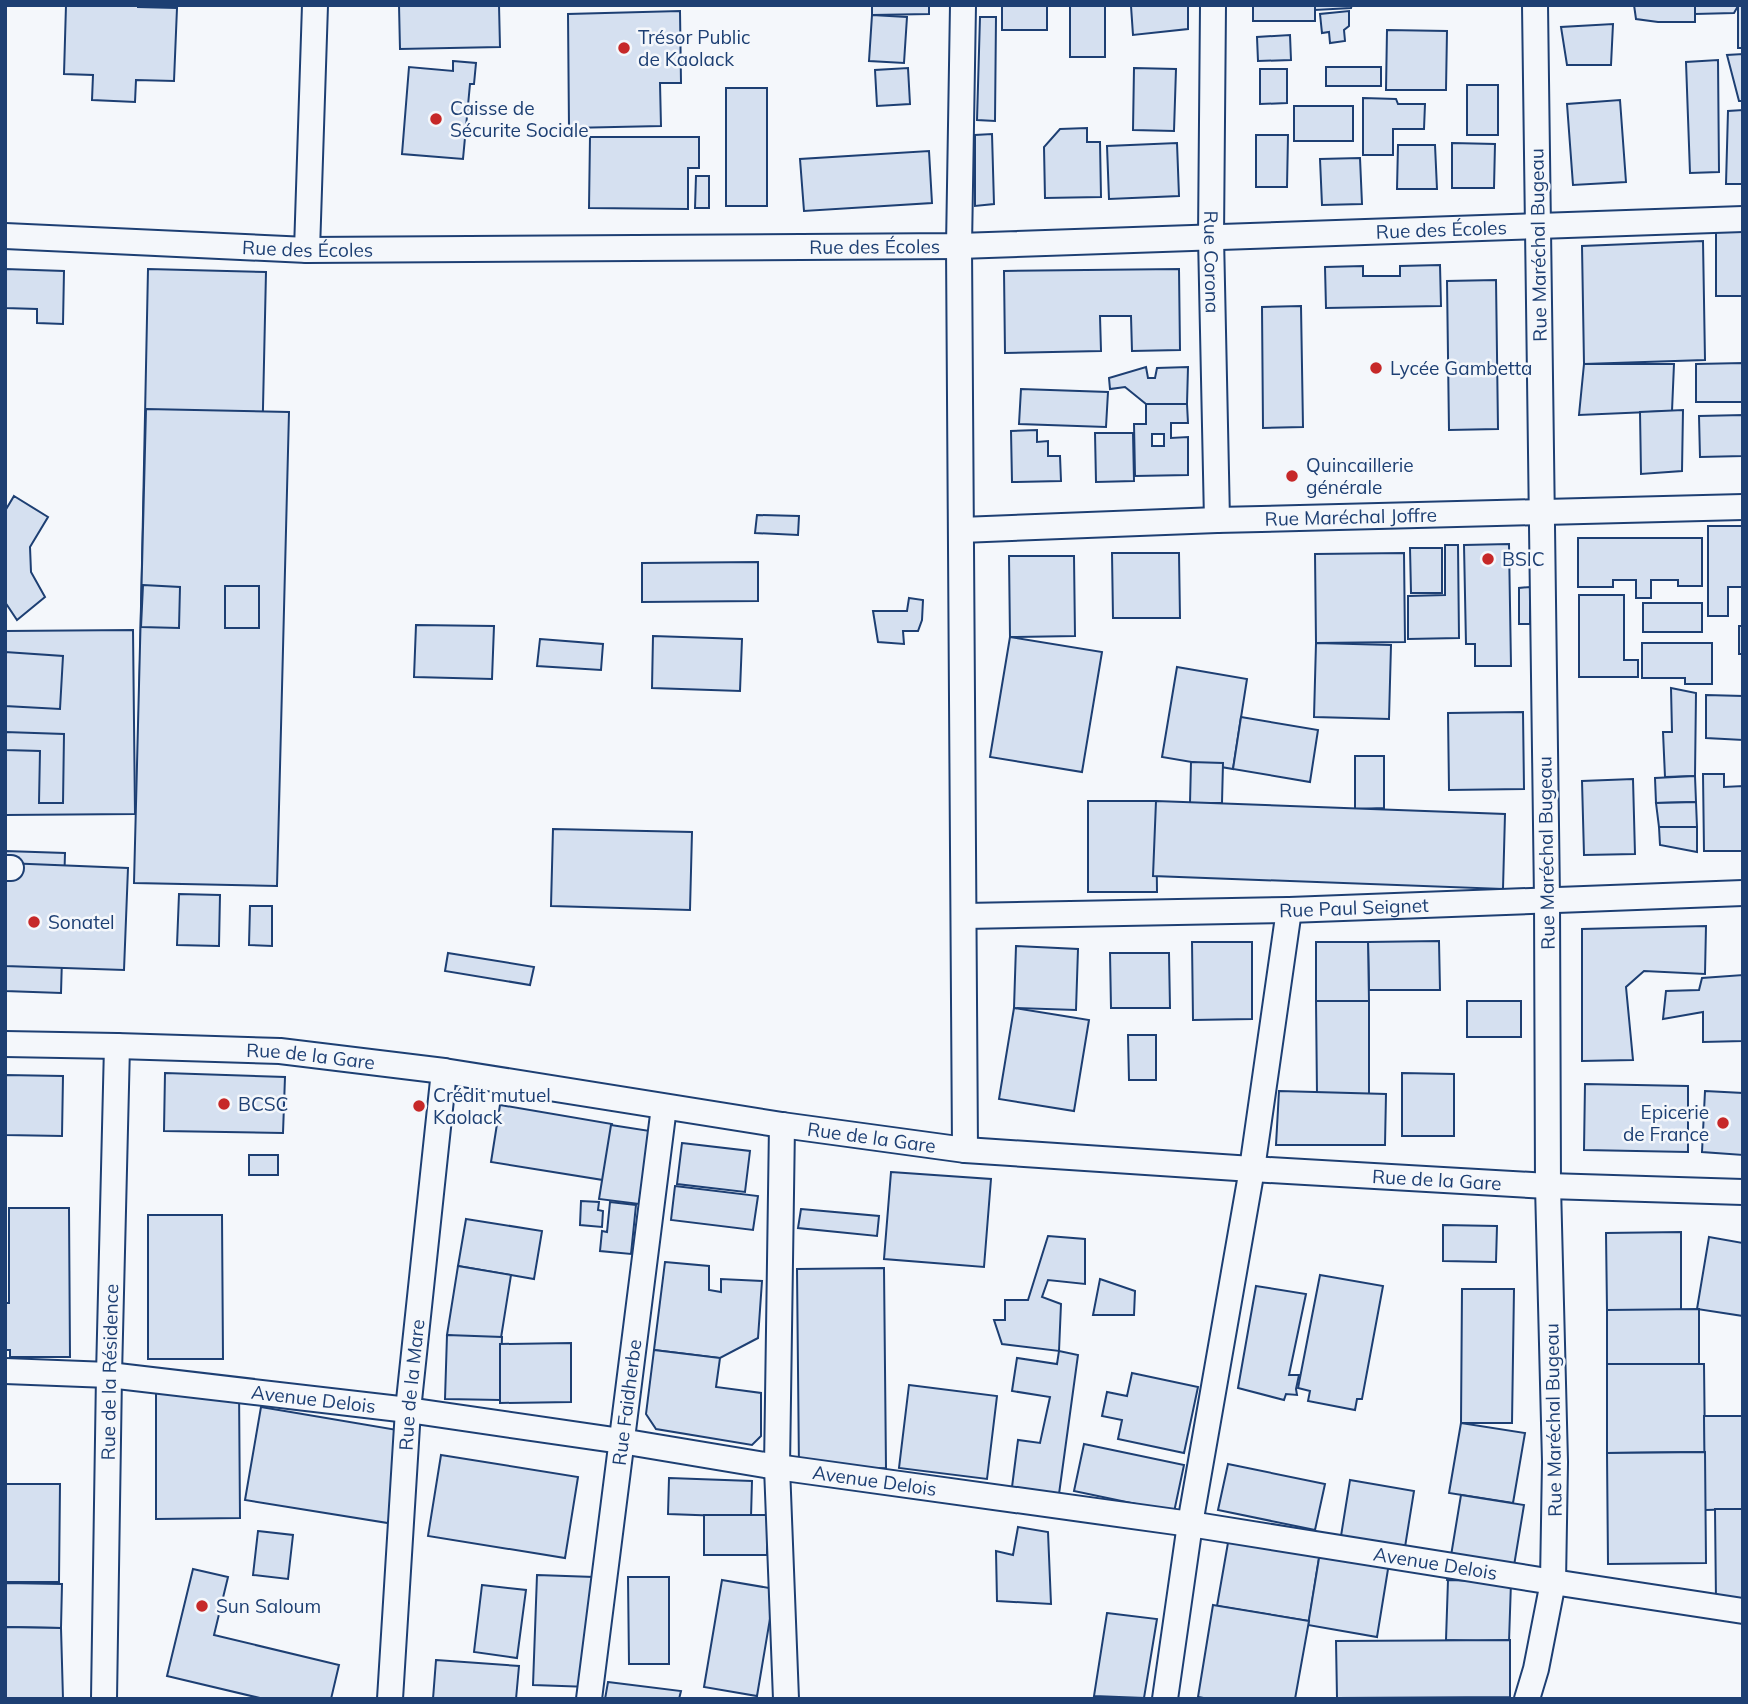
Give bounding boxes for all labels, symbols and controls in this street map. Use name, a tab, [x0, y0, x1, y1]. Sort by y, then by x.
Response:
place label: Trésor Public de Kaolack	[638, 25, 750, 71]
marker: Trésor Public de Kaolack	[616, 40, 632, 56]
place label: Caisse de Sécurite Sociale	[450, 96, 589, 142]
marker: Caisse de Sécurite Sociale	[428, 111, 444, 127]
street label: Rue Maréchal Bugeau	[1524, 148, 1552, 342]
street label: Rue Corona	[1199, 210, 1225, 314]
street label: Rue des Écoles	[1375, 215, 1507, 244]
street label: Rue des Écoles	[809, 234, 940, 259]
street label: Rue des Écoles	[242, 235, 373, 262]
place label: Lycée Gambetta	[1390, 356, 1533, 380]
marker: Lycée Gambetta	[1368, 360, 1384, 376]
place label: Quincaillerie générale	[1306, 453, 1414, 499]
marker: Quincaillerie générale	[1284, 468, 1300, 484]
street label: Rue Maréchal Joffre	[1264, 503, 1437, 531]
place label: BSIC	[1502, 547, 1545, 571]
marker: BSIC	[1480, 551, 1496, 567]
street label: Rue Maréchal Bugeau	[1532, 756, 1560, 950]
street label: Rue Paul Seignet	[1279, 893, 1429, 922]
place label: Sonatel	[48, 910, 115, 934]
marker: Sonatel	[26, 914, 42, 930]
street label: Rue de la Gare	[246, 1038, 376, 1074]
place label: Crédit mutuel Kaolack	[433, 1083, 551, 1129]
place label: BCSC	[238, 1092, 289, 1116]
marker: BCSC	[216, 1096, 232, 1112]
marker: Crédit mutuel Kaolack	[411, 1098, 427, 1114]
place label: Epicerie de France	[1623, 1100, 1709, 1146]
marker: Epicerie de France	[1715, 1115, 1731, 1131]
street label: Rue de la Gare	[806, 1117, 937, 1158]
street label: Rue de la Gare	[1371, 1164, 1502, 1195]
street label: Rue de la Résidence	[96, 1283, 123, 1461]
street label: Rue de la Mare	[394, 1318, 430, 1451]
street label: Rue Maréchal Bugeau	[1539, 1323, 1567, 1517]
street label: Rue Faidherbe	[607, 1338, 646, 1467]
street label: Avenue Delois	[250, 1380, 377, 1418]
street label: Avenue Delois	[811, 1460, 938, 1501]
street label: Avenue Delois	[1372, 1542, 1499, 1585]
place label: Sun Saloum	[216, 1594, 321, 1618]
marker: Sun Saloum	[194, 1598, 210, 1614]

